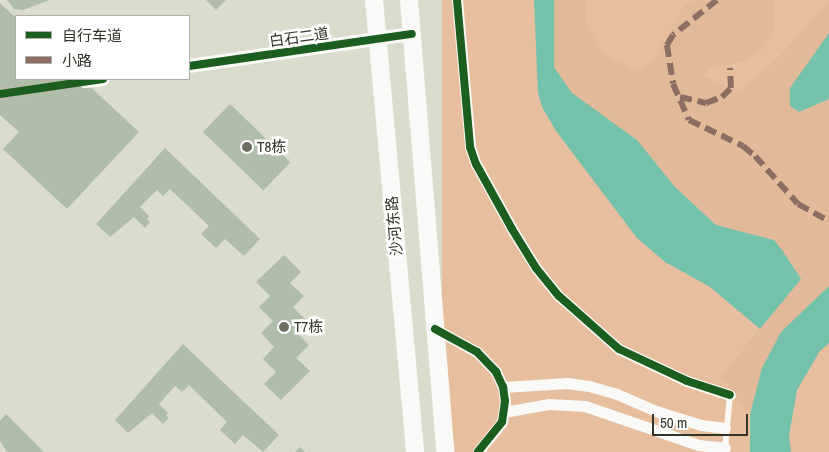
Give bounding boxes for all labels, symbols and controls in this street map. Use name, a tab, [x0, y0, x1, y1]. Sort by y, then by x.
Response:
legend	[15, 15, 190, 80]
street label: 白石二道	[268, 24, 330, 50]
text: 自行车道	[62, 25, 122, 46]
text: 小路	[62, 50, 92, 71]
place label: T8栋	[257, 138, 286, 156]
marker: T8栋	[241, 141, 253, 153]
street label: 沙河东路	[382, 195, 406, 257]
place label: T7栋	[294, 318, 323, 336]
marker: T7栋	[278, 321, 290, 333]
scale bar	[654, 404, 750, 436]
text: 50 m	[660, 412, 687, 433]

